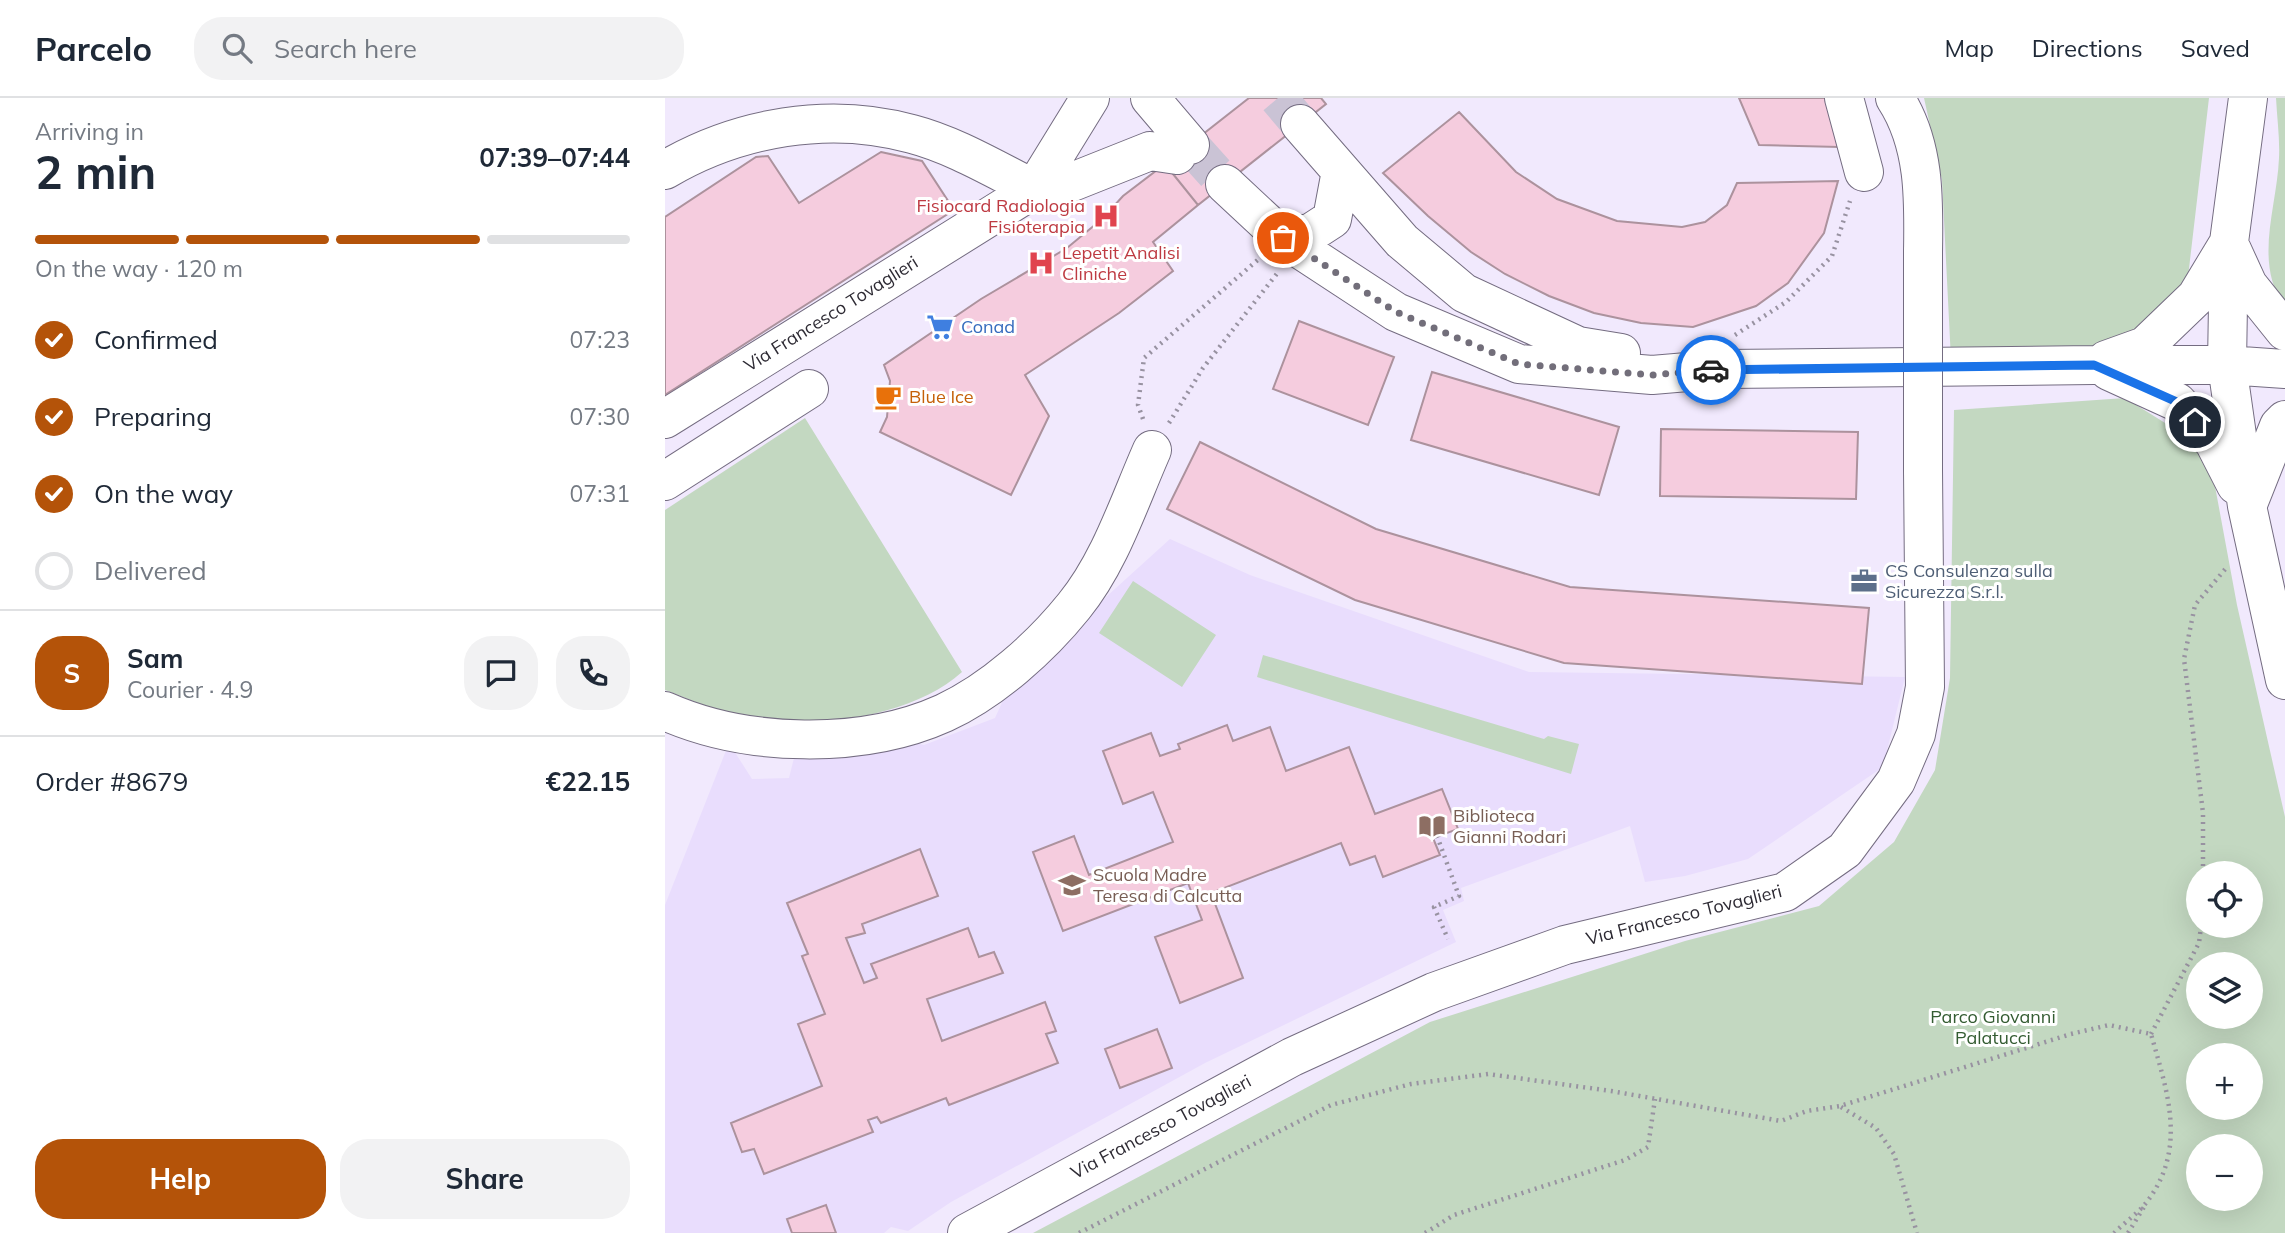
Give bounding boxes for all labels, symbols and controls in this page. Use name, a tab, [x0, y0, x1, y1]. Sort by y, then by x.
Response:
search box	[194, 17, 684, 80]
text: Parcelo	[35, 28, 152, 69]
icon: search	[218, 29, 256, 67]
text: Search here	[274, 32, 417, 65]
text: Map	[1944, 33, 1994, 63]
text: Directions	[2032, 33, 2143, 63]
text: Saved	[2181, 33, 2250, 63]
text: Arriving in	[35, 117, 144, 146]
text: 07:39–07:44	[479, 141, 630, 174]
text: 2 min	[35, 143, 156, 201]
place label: Fisiocard Radiologia Fisioterapia	[916, 194, 1085, 238]
hospital icon: Fisiocard Radiologia Fisioterapia	[1091, 201, 1121, 231]
pin	[1253, 208, 1313, 268]
icon: bag	[1264, 219, 1302, 257]
place label: Lepetit Analisi Cliniche	[1062, 241, 1180, 285]
hospital icon: Lepetit Analisi Cliniche	[1026, 248, 1056, 278]
street label: Via Francesco Tovaglieri	[739, 251, 922, 377]
text: On the way · 120 m	[35, 254, 243, 283]
supermarket icon: Conad	[925, 312, 955, 342]
place label: Conad	[961, 315, 1015, 338]
icon: check	[35, 321, 73, 359]
text: Confirmed	[94, 323, 218, 356]
text: 07:23	[570, 325, 630, 354]
courier	[1676, 335, 1746, 405]
icon: car	[1692, 351, 1730, 389]
cafe icon: Blue Ice	[873, 382, 903, 412]
place label: Blue Ice	[909, 385, 974, 408]
pin	[2165, 392, 2225, 452]
icon: check	[35, 398, 73, 436]
text: Preparing	[94, 400, 212, 433]
text: 07:30	[570, 402, 630, 431]
icon: home	[2176, 403, 2214, 441]
icon: check	[35, 475, 73, 513]
text: On the way	[94, 477, 233, 510]
text: 07:31	[570, 479, 630, 508]
text: Delivered	[94, 554, 207, 587]
place label: CS Consulenza sulla Sicurezza S.r.l.	[1885, 559, 2053, 603]
office icon: CS Consulenza sulla Sicurezza S.r.l.	[1849, 566, 1879, 596]
button: chat	[464, 636, 538, 710]
button: phone	[556, 636, 630, 710]
text: Sam	[127, 642, 183, 675]
text: S	[64, 657, 80, 690]
text: Courier · 4.9	[127, 675, 253, 704]
text: Order #8679	[35, 765, 188, 798]
text: €22.15	[546, 765, 630, 798]
place label: Biblioteca Gianni Rodari	[1453, 804, 1566, 848]
library icon: Biblioteca Gianni Rodari	[1417, 811, 1447, 841]
map controls	[2186, 861, 2263, 1211]
button: locate	[2186, 861, 2263, 938]
place label: Scuola Madre Teresa di Calcutta	[1093, 863, 1242, 907]
school or university icon: Scuola Madre Teresa di Calcutta	[1057, 870, 1087, 900]
street label: Via Francesco Tovaglieri	[1584, 879, 1784, 950]
button: layers	[2186, 952, 2263, 1029]
park label: Parco Giovanni Palatucci	[1930, 1005, 2056, 1049]
button: +	[2186, 1043, 2263, 1120]
street label: Via Francesco Tovaglieri	[1067, 1069, 1255, 1184]
button: −	[2186, 1134, 2263, 1211]
button: Help	[35, 1139, 326, 1219]
button: Share	[340, 1139, 630, 1219]

